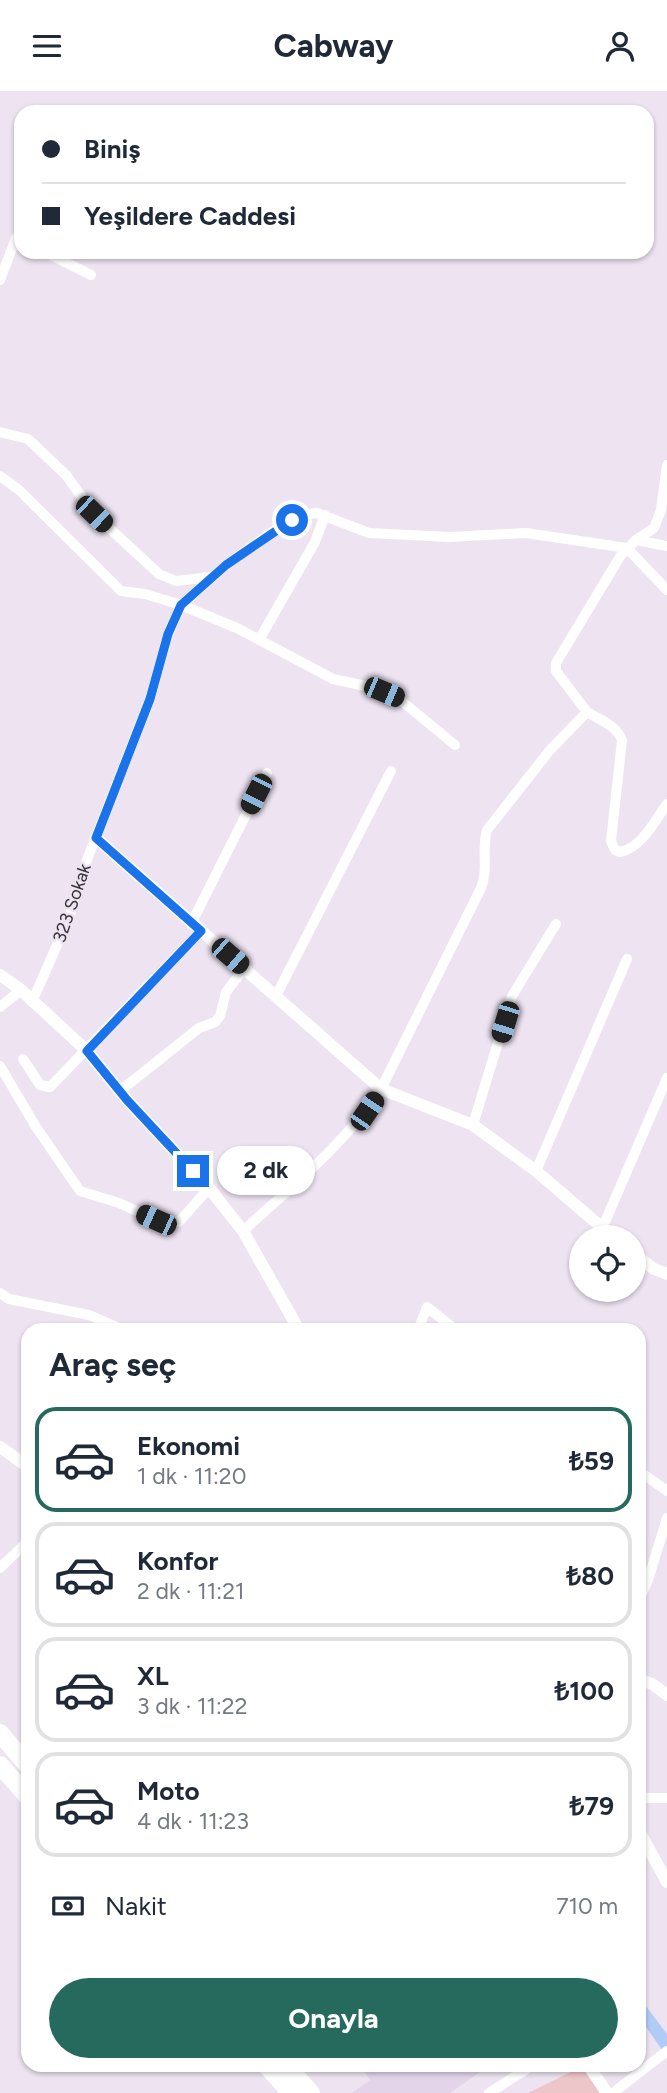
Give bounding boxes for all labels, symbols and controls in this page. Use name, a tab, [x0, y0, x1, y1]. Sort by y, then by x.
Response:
icon: menu	[28, 27, 66, 65]
text: Cabway	[274, 27, 393, 65]
icon: person	[601, 27, 639, 65]
text: Biniş	[84, 133, 141, 165]
text: Yeşildere Caddesi	[84, 200, 296, 232]
car	[72, 492, 117, 536]
route start	[276, 504, 308, 536]
car	[361, 674, 408, 710]
car	[238, 771, 275, 817]
street label: 323 Sokak	[48, 860, 96, 945]
car	[208, 934, 253, 978]
car	[489, 999, 522, 1045]
car	[347, 1088, 388, 1134]
callout: 2 dk	[218, 1147, 316, 1195]
route end	[177, 1155, 209, 1187]
text: 2 dk	[244, 1156, 288, 1184]
car	[133, 1202, 180, 1238]
map controls	[569, 1225, 646, 1302]
button: locate	[569, 1225, 646, 1302]
text: Araç seç	[49, 1346, 176, 1384]
icon: car	[53, 1428, 116, 1491]
text: Ekonomi	[137, 1430, 240, 1462]
text: ₺59	[569, 1445, 614, 1477]
text: 1 dk · 11:20	[137, 1462, 246, 1490]
icon: car	[53, 1543, 116, 1606]
text: Konfor	[137, 1545, 218, 1577]
text: ₺80	[566, 1560, 614, 1592]
text: 2 dk · 11:21	[137, 1577, 245, 1605]
icon: car	[53, 1658, 116, 1721]
text: XL	[137, 1660, 169, 1692]
text: ₺100	[554, 1675, 614, 1707]
text: 3 dk · 11:22	[137, 1692, 248, 1720]
icon: car	[53, 1773, 116, 1836]
text: Moto	[137, 1775, 200, 1807]
text: ₺79	[570, 1790, 614, 1822]
text: 4 dk · 11:23	[137, 1807, 249, 1835]
icon: cash	[49, 1887, 87, 1925]
text: Nakit	[105, 1890, 167, 1922]
text: 710 m	[556, 1892, 618, 1920]
button: Onayla	[49, 1978, 618, 2058]

